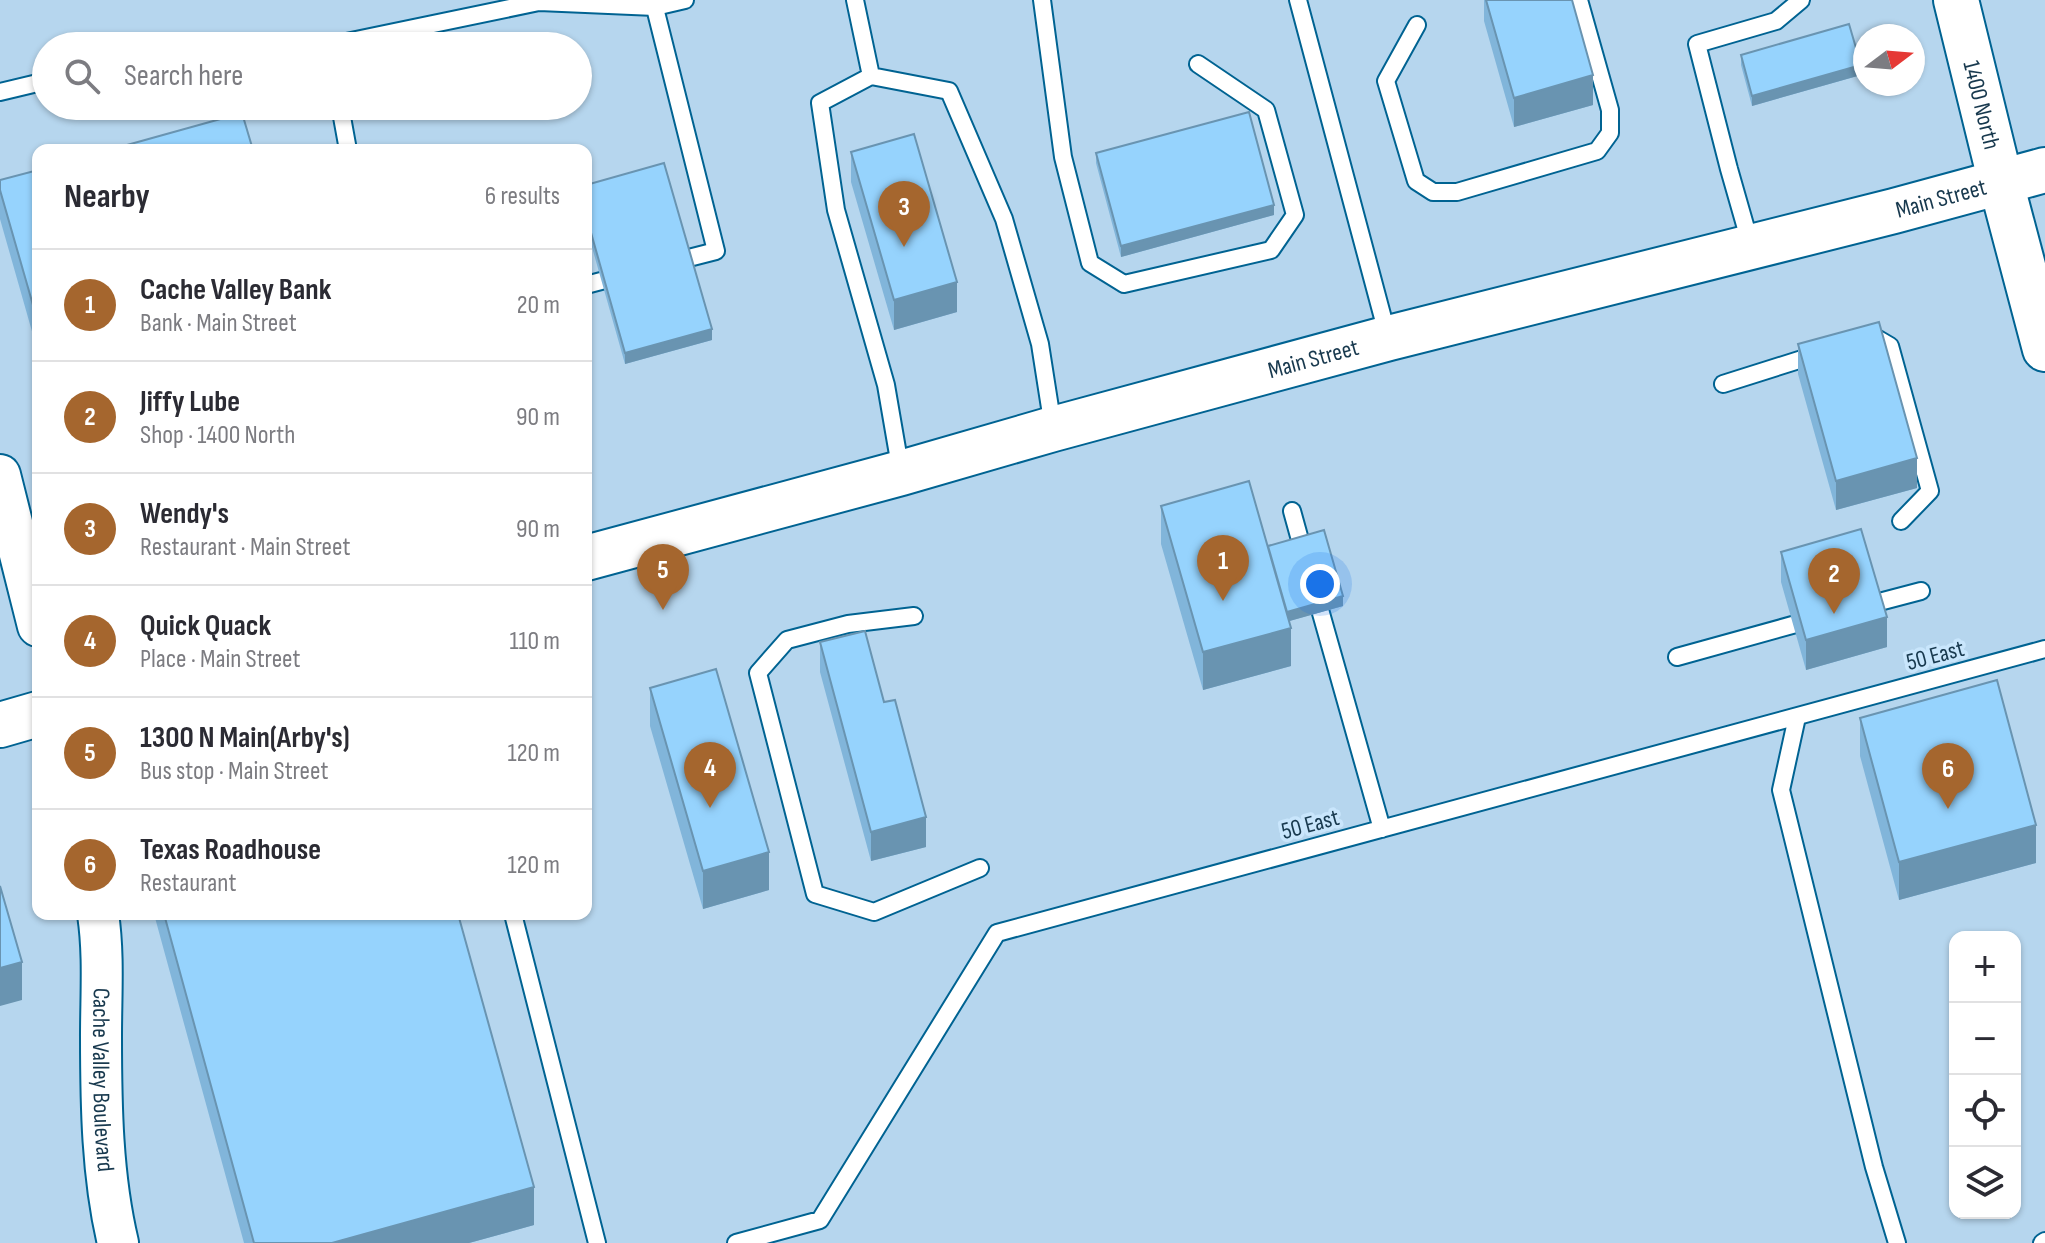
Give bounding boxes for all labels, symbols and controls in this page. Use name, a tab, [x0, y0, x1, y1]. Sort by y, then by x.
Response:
north arrow	[1853, 24, 1925, 96]
search box	[32, 32, 592, 120]
icon: search	[60, 54, 104, 98]
street label: 1400 North	[1956, 57, 2006, 153]
text: Search here	[124, 58, 243, 94]
street label: Main Street	[1893, 173, 1990, 225]
text: Nearby	[64, 176, 150, 217]
text: 6 results	[485, 181, 560, 212]
pin: 3	[878, 181, 930, 247]
text: Cache Valley Bank	[140, 272, 331, 308]
text: 1	[85, 290, 95, 321]
text: 20 m	[517, 290, 560, 321]
text: Bank · Main Street	[140, 308, 297, 339]
street label: Main Street	[1265, 333, 1362, 385]
text: Jiffy Lube	[140, 384, 240, 420]
text: 2	[84, 402, 96, 433]
text: 90 m	[516, 402, 560, 433]
text: Shop · 1400 North	[140, 420, 295, 451]
text: Wendy's	[140, 496, 229, 532]
text: 3	[84, 514, 96, 545]
text: 90 m	[516, 514, 560, 545]
text: Restaurant · Main Street	[140, 532, 350, 563]
pin: 1	[1197, 535, 1249, 601]
pin: 5	[637, 544, 689, 610]
pin: 2	[1808, 548, 1860, 614]
your location	[1300, 564, 1340, 604]
text: Quick Quack	[140, 608, 271, 644]
text: 4	[84, 626, 96, 657]
text: 110 m	[509, 626, 560, 657]
street label: 50 East	[1903, 634, 1967, 677]
text: Place · Main Street	[140, 644, 300, 675]
text: 1300 N Main(Arby's)	[140, 720, 350, 756]
text: 5	[84, 738, 96, 769]
text: 120 m	[507, 738, 560, 769]
pin: 4	[684, 742, 736, 808]
pin: 6	[1922, 743, 1974, 809]
text: Bus stop · Main Street	[140, 756, 328, 787]
street label: 50 East	[1278, 803, 1342, 846]
text: Texas Roadhouse	[140, 832, 321, 868]
text: 6	[84, 850, 96, 881]
text: 120 m	[507, 850, 560, 881]
text: Restaurant	[140, 868, 236, 899]
map controls	[1949, 931, 2021, 1219]
button: +	[1949, 931, 2021, 1003]
street label: Cache Valley Boulevard	[86, 988, 120, 1173]
button: −	[1949, 1003, 2021, 1075]
button: locate	[1949, 1075, 2021, 1147]
button: layers	[1949, 1147, 2021, 1219]

